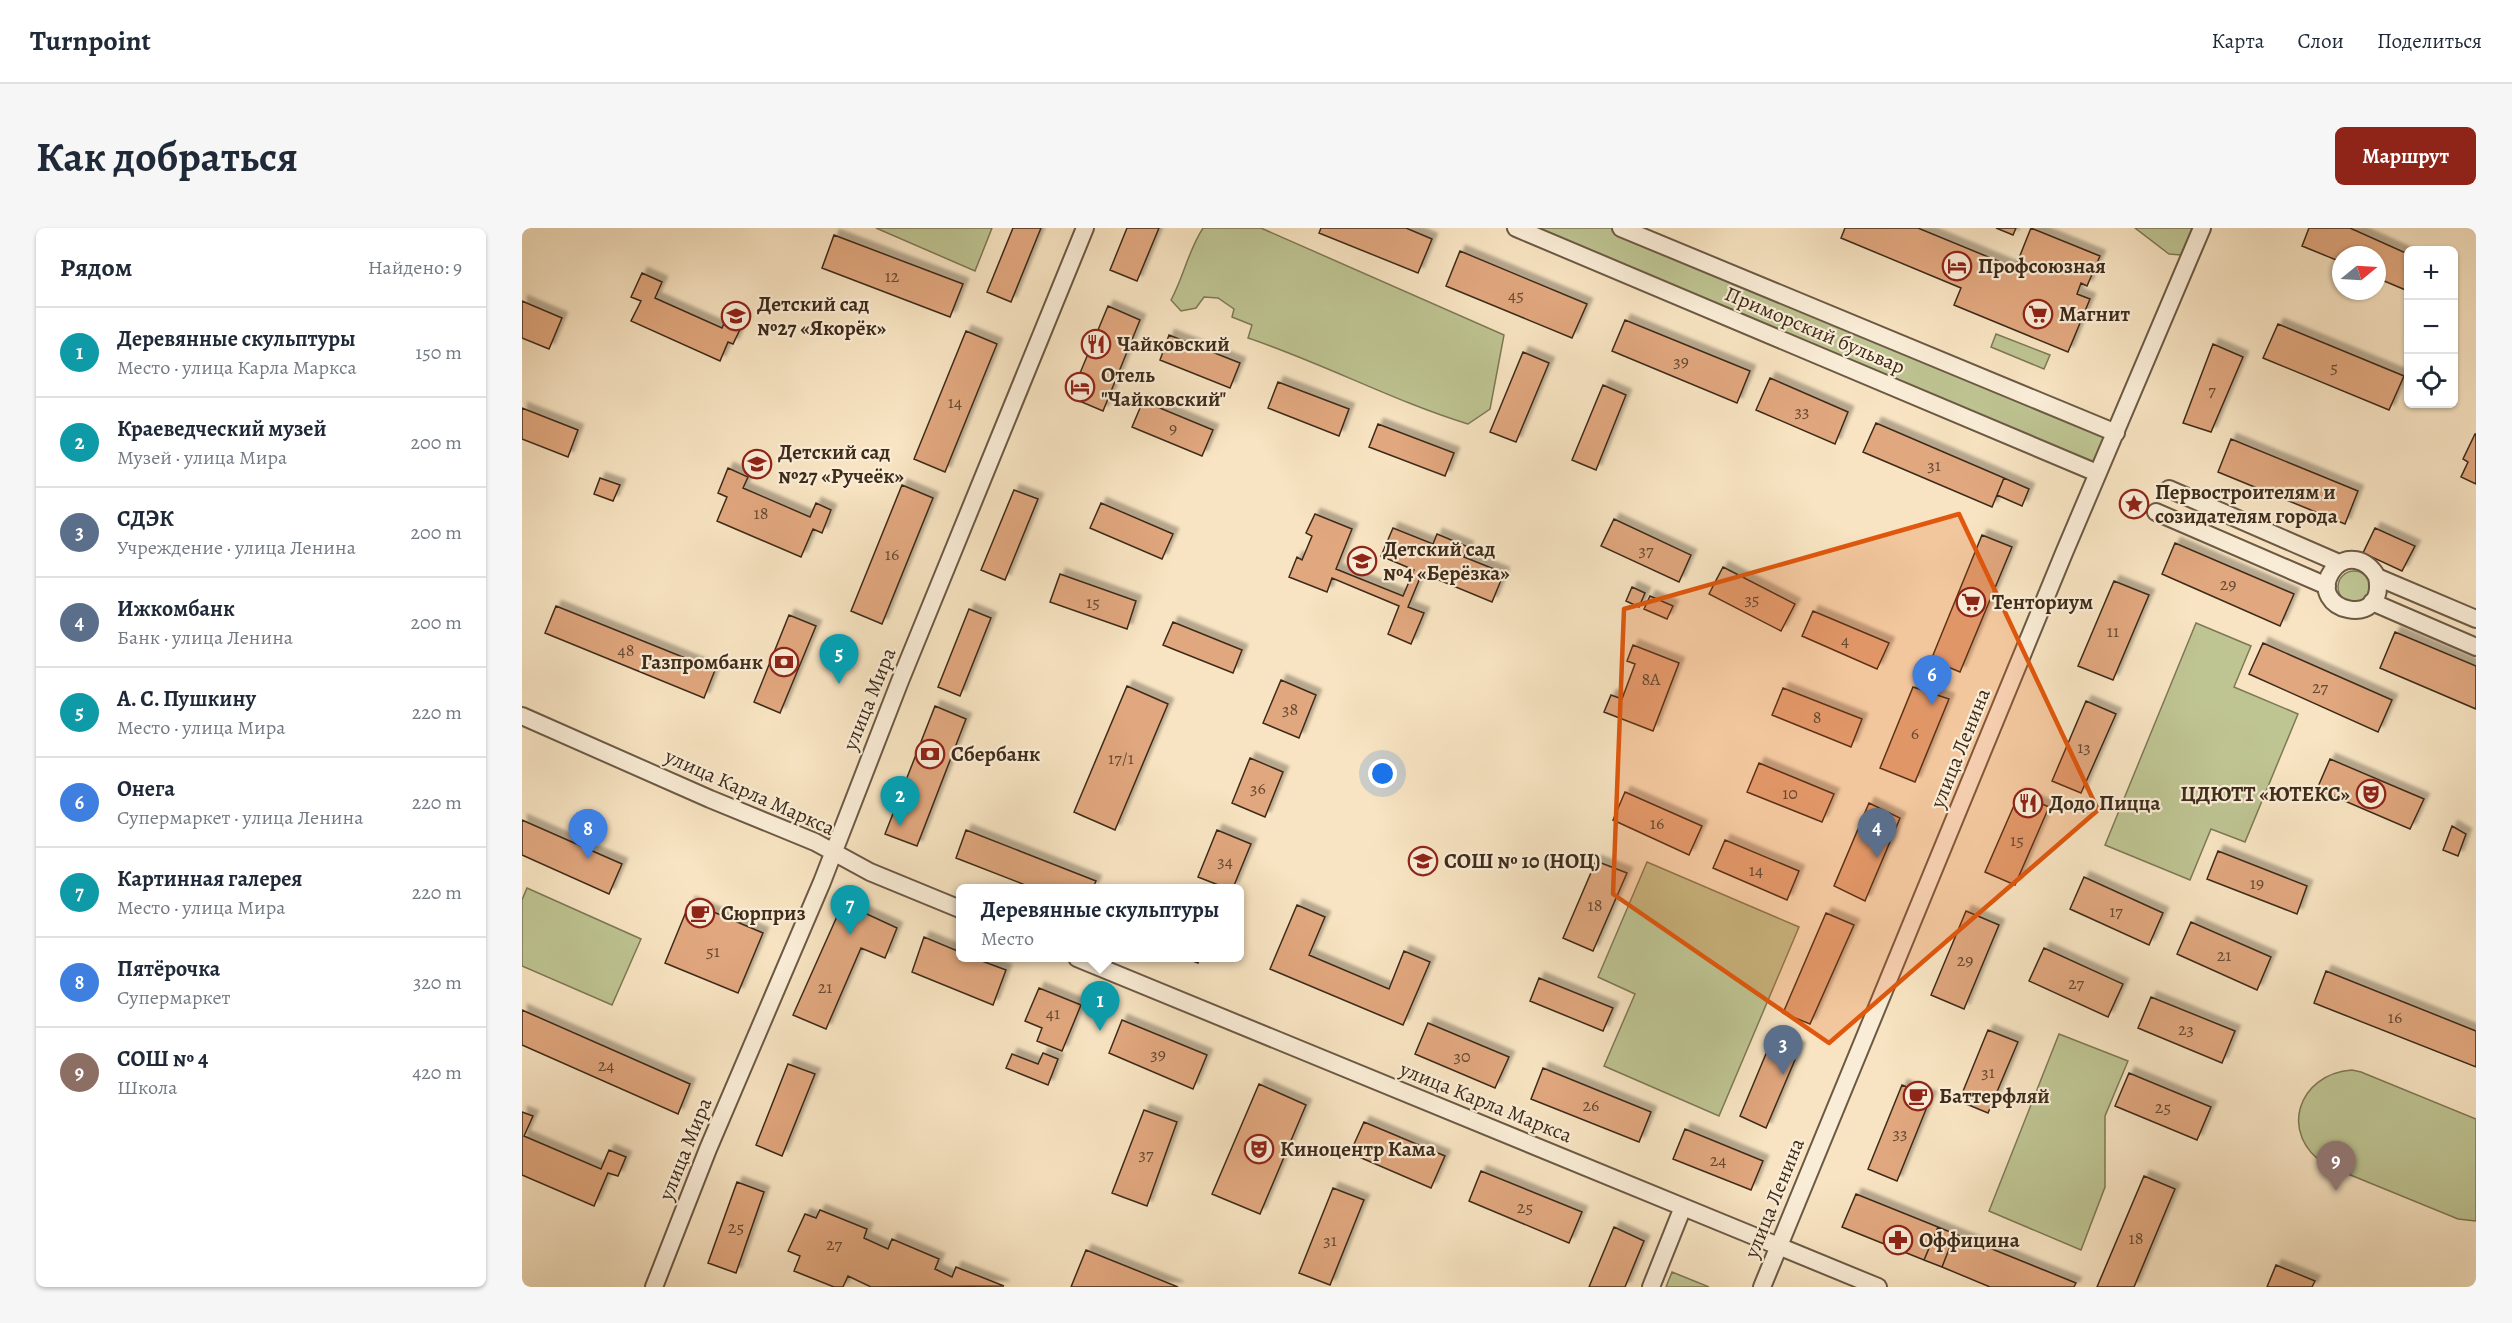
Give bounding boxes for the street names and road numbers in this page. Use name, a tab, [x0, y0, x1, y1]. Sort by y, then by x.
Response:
street label: Приморский бульвар	[1721, 279, 1909, 381]
street label: улица Мира	[835, 643, 902, 755]
street label: улица Ленина	[1923, 684, 1997, 813]
street label: улица Карла Маркса	[660, 742, 840, 842]
street label: улица Карла Маркса	[1395, 1054, 1577, 1149]
street label: улица Мира	[651, 1093, 718, 1205]
street label: улица Ленина	[1737, 1134, 1811, 1263]

